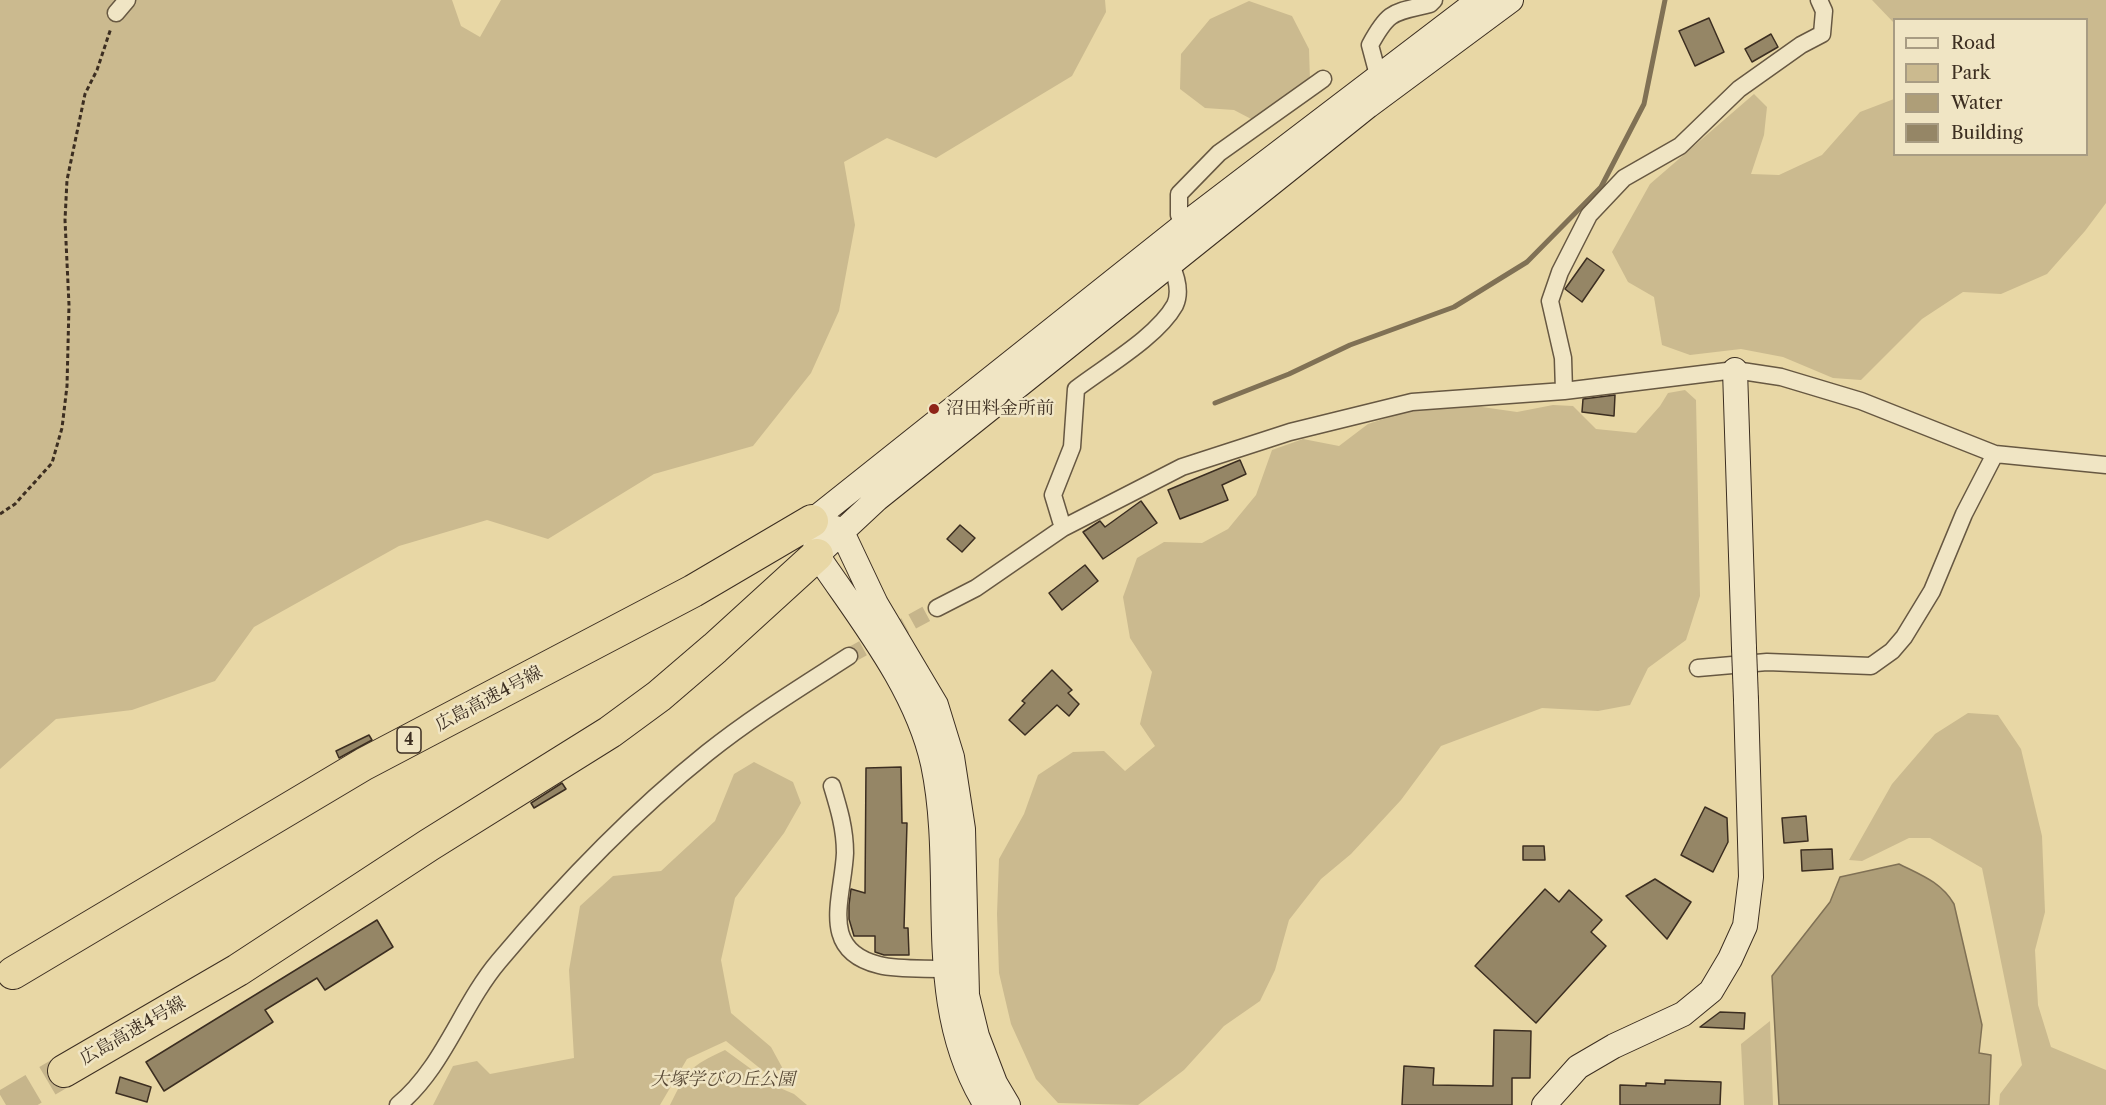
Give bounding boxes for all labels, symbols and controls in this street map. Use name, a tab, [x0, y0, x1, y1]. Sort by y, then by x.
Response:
legend	[1893, 18, 2088, 156]
text: Road	[1951, 32, 1996, 54]
text: Park	[1951, 62, 1990, 84]
text: Water	[1951, 92, 2003, 114]
text: Building	[1951, 122, 2023, 144]
place label: 沼田料金所前	[946, 398, 1054, 420]
marker: 沼田料金所前	[927, 402, 941, 416]
street label: 広島高速4号線	[432, 662, 546, 736]
road number: 4	[397, 727, 421, 753]
street label: 広島高速4号線	[76, 992, 190, 1070]
park label: 大塚学びの丘公園	[651, 1069, 795, 1091]

